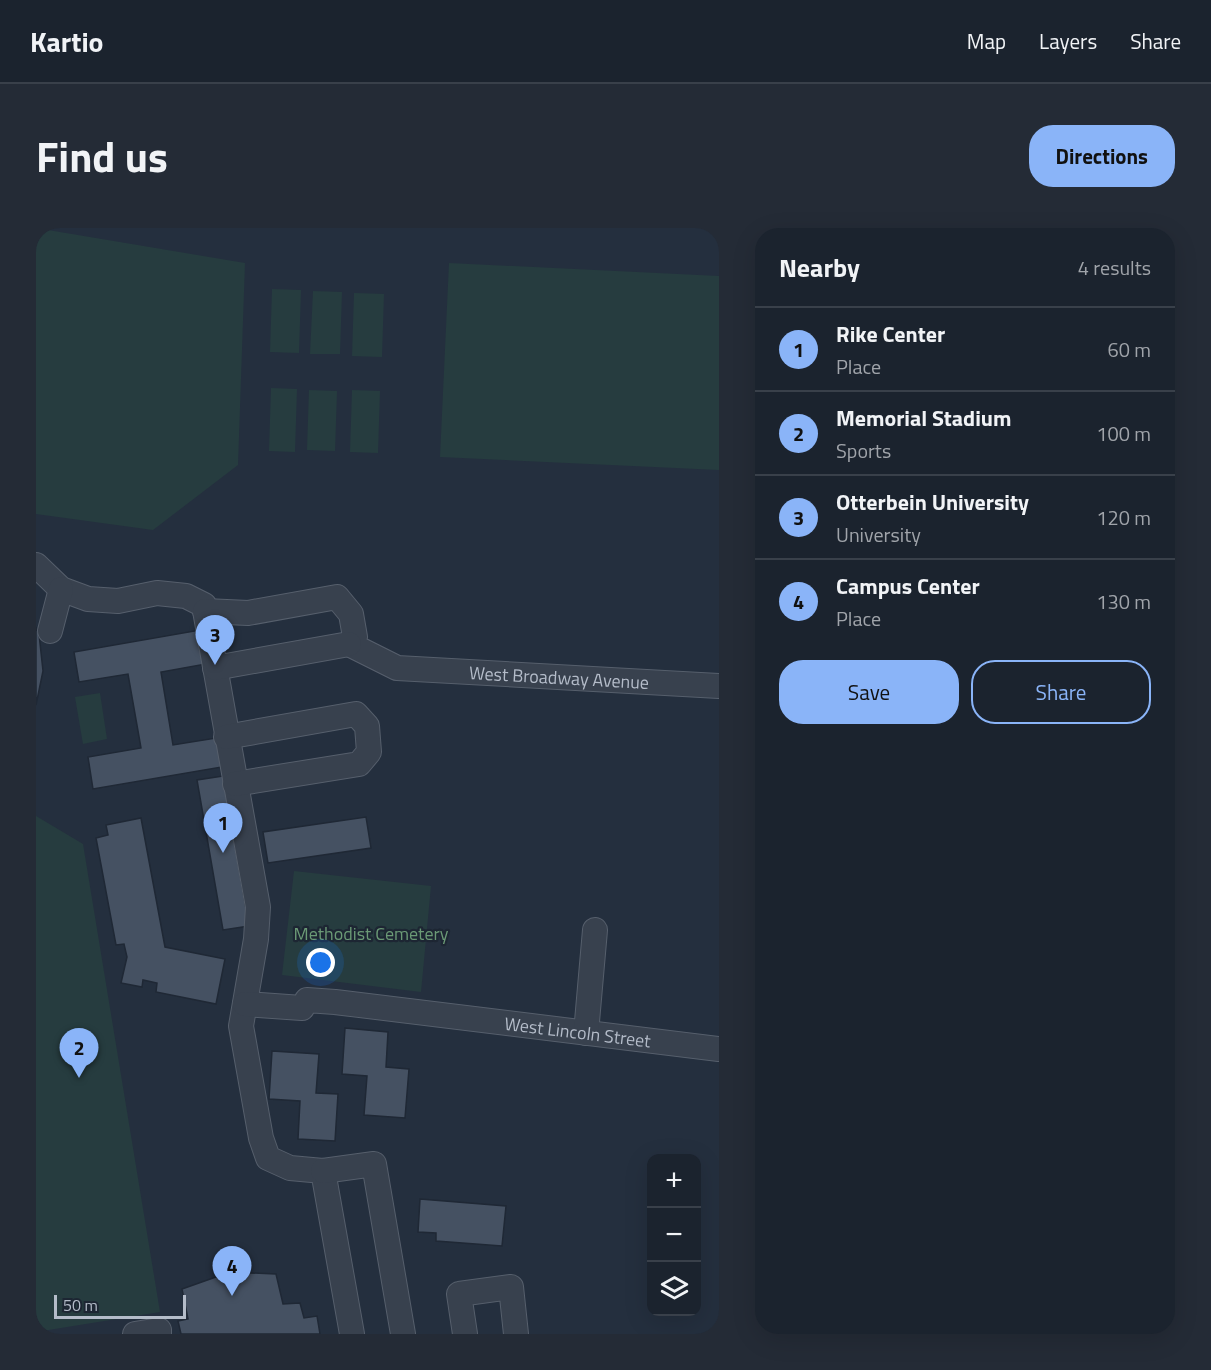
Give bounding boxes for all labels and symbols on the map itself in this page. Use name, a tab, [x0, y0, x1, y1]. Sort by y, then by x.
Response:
pin: 3	[196, 616, 234, 665]
street label: West Broadway Avenue	[468, 659, 650, 696]
pin: 1	[204, 804, 243, 853]
park label: Methodist Cemetery	[294, 920, 449, 947]
your location	[306, 948, 335, 977]
street label: West Lincoln Street	[503, 1009, 653, 1054]
pin: 2	[60, 1028, 99, 1078]
pin: 4	[212, 1246, 252, 1296]
scale bar	[54, 1292, 186, 1320]

